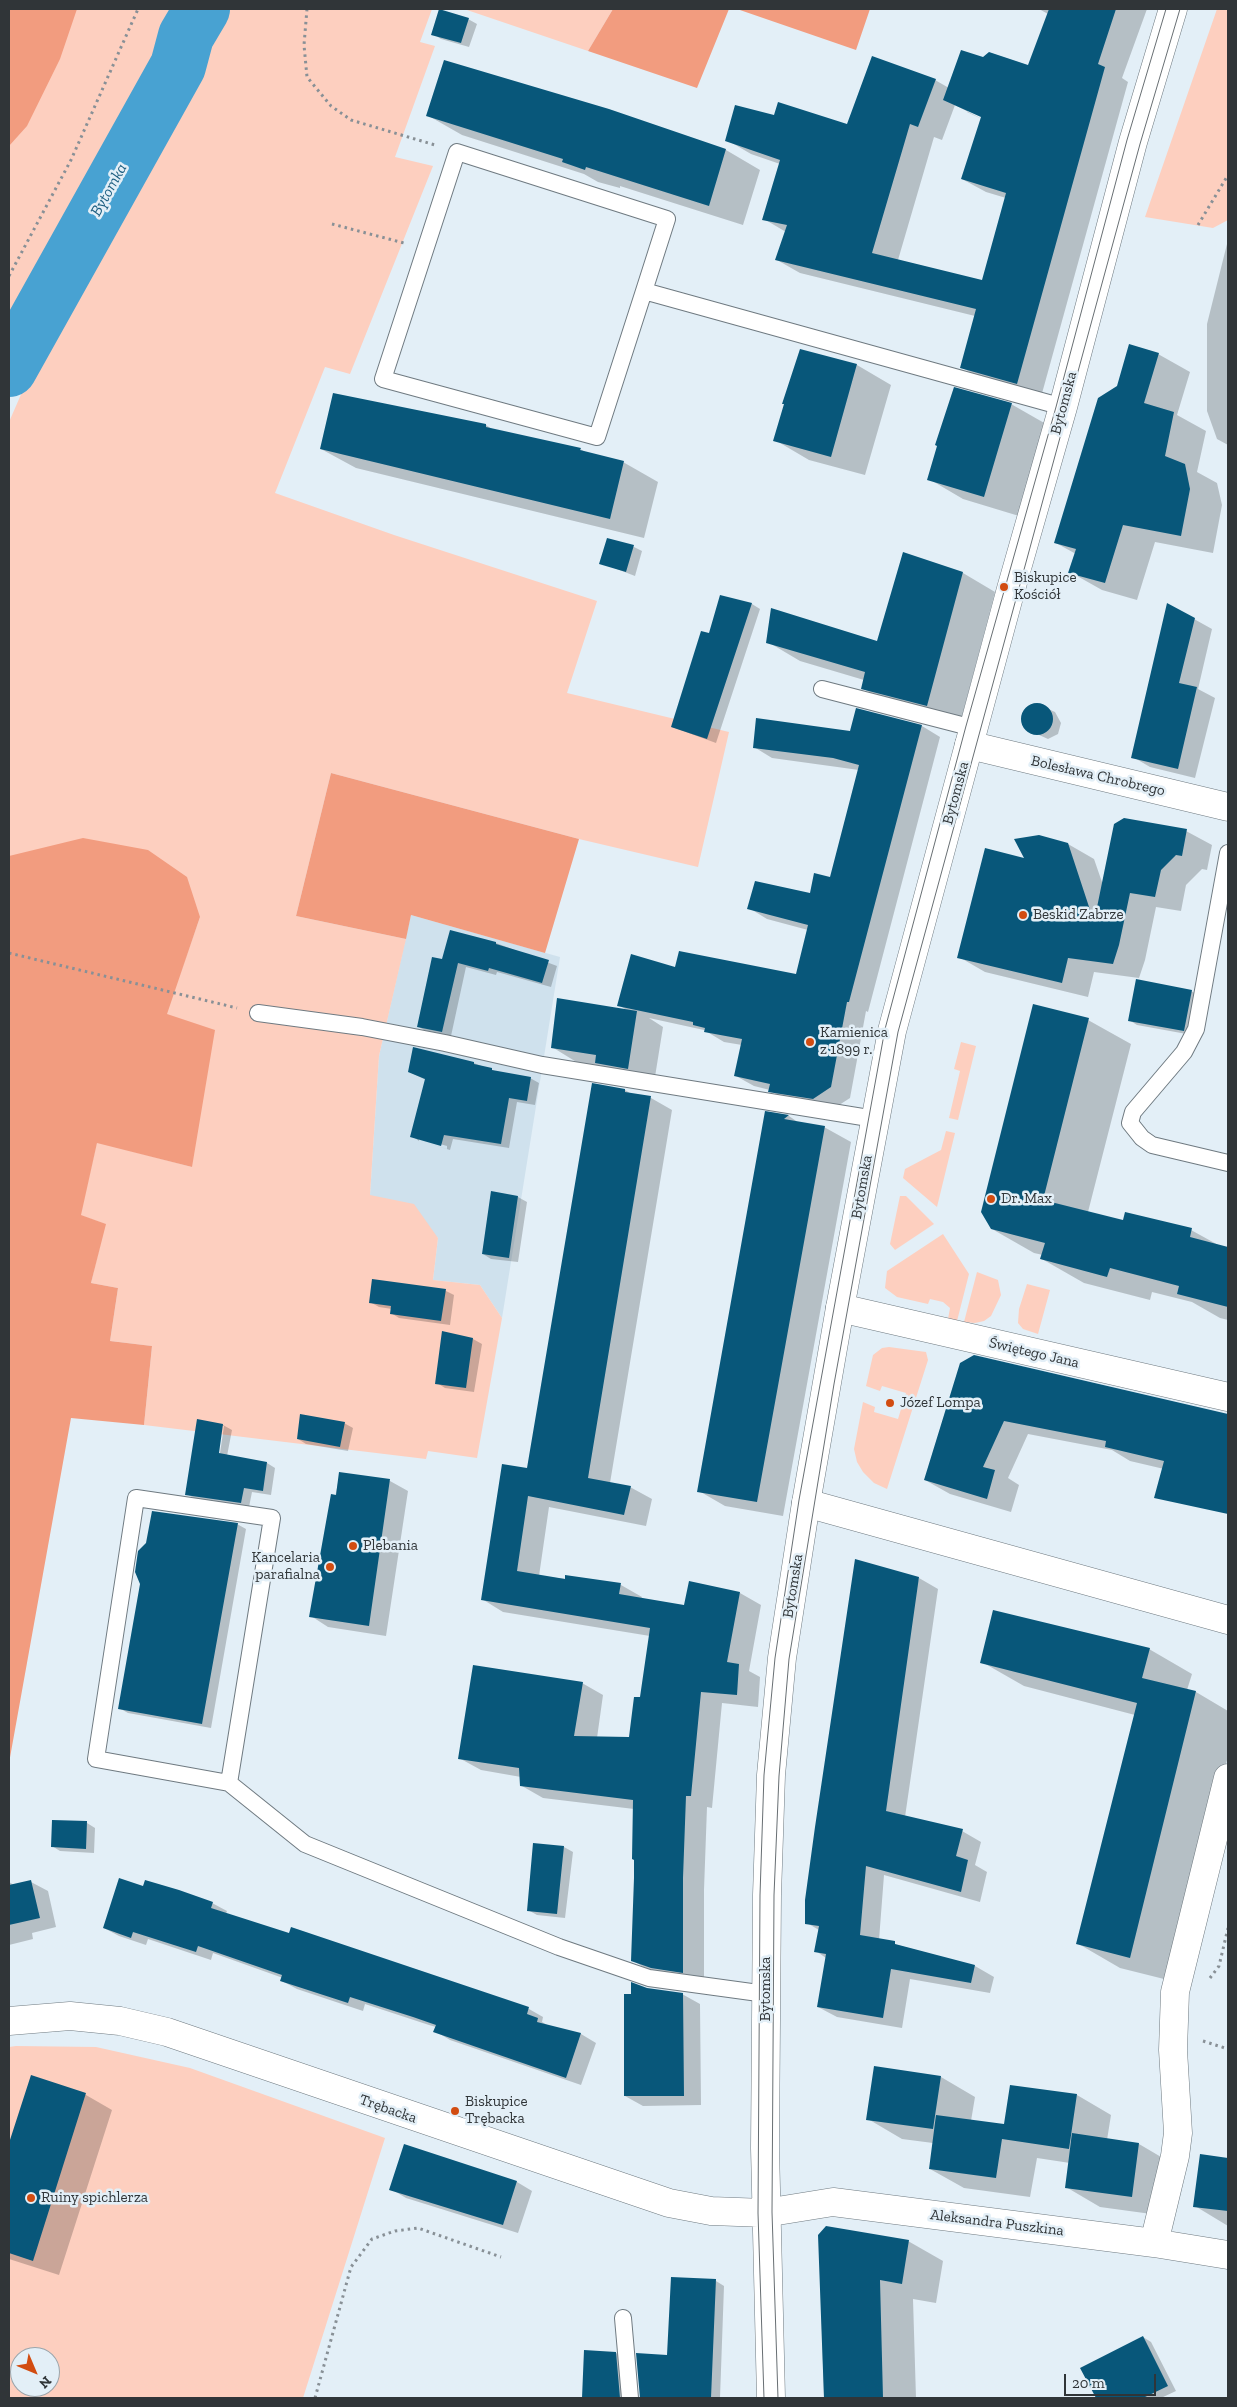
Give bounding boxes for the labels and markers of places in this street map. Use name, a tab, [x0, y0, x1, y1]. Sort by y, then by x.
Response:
place label: Biskupice Kościół	[1014, 569, 1076, 604]
marker: Biskupice Kościół	[998, 581, 1010, 593]
place label: Beskid Zabrze	[1033, 906, 1124, 924]
marker: Beskid Zabrze	[1017, 909, 1029, 921]
place label: Kamienica z 1899 r.	[820, 1024, 888, 1059]
marker: Kamienica z 1899 r.	[804, 1036, 816, 1048]
place label: Dr. Max	[1001, 1190, 1052, 1208]
marker: Dr. Max	[985, 1193, 997, 1205]
place label: Józef Lompa	[900, 1394, 981, 1412]
marker: Józef Lompa	[884, 1397, 896, 1409]
place label: Plebania	[363, 1537, 418, 1555]
marker: Plebania	[347, 1540, 359, 1552]
place label: Kancelaria parafialna	[252, 1549, 320, 1584]
marker: Kancelaria parafialna	[324, 1561, 336, 1573]
place label: Biskupice Trębacka	[465, 2093, 527, 2128]
marker: Biskupice Trębacka	[449, 2105, 461, 2117]
place label: Ruiny spichlerza	[41, 2189, 148, 2207]
marker: Ruiny spichlerza	[25, 2192, 37, 2204]

